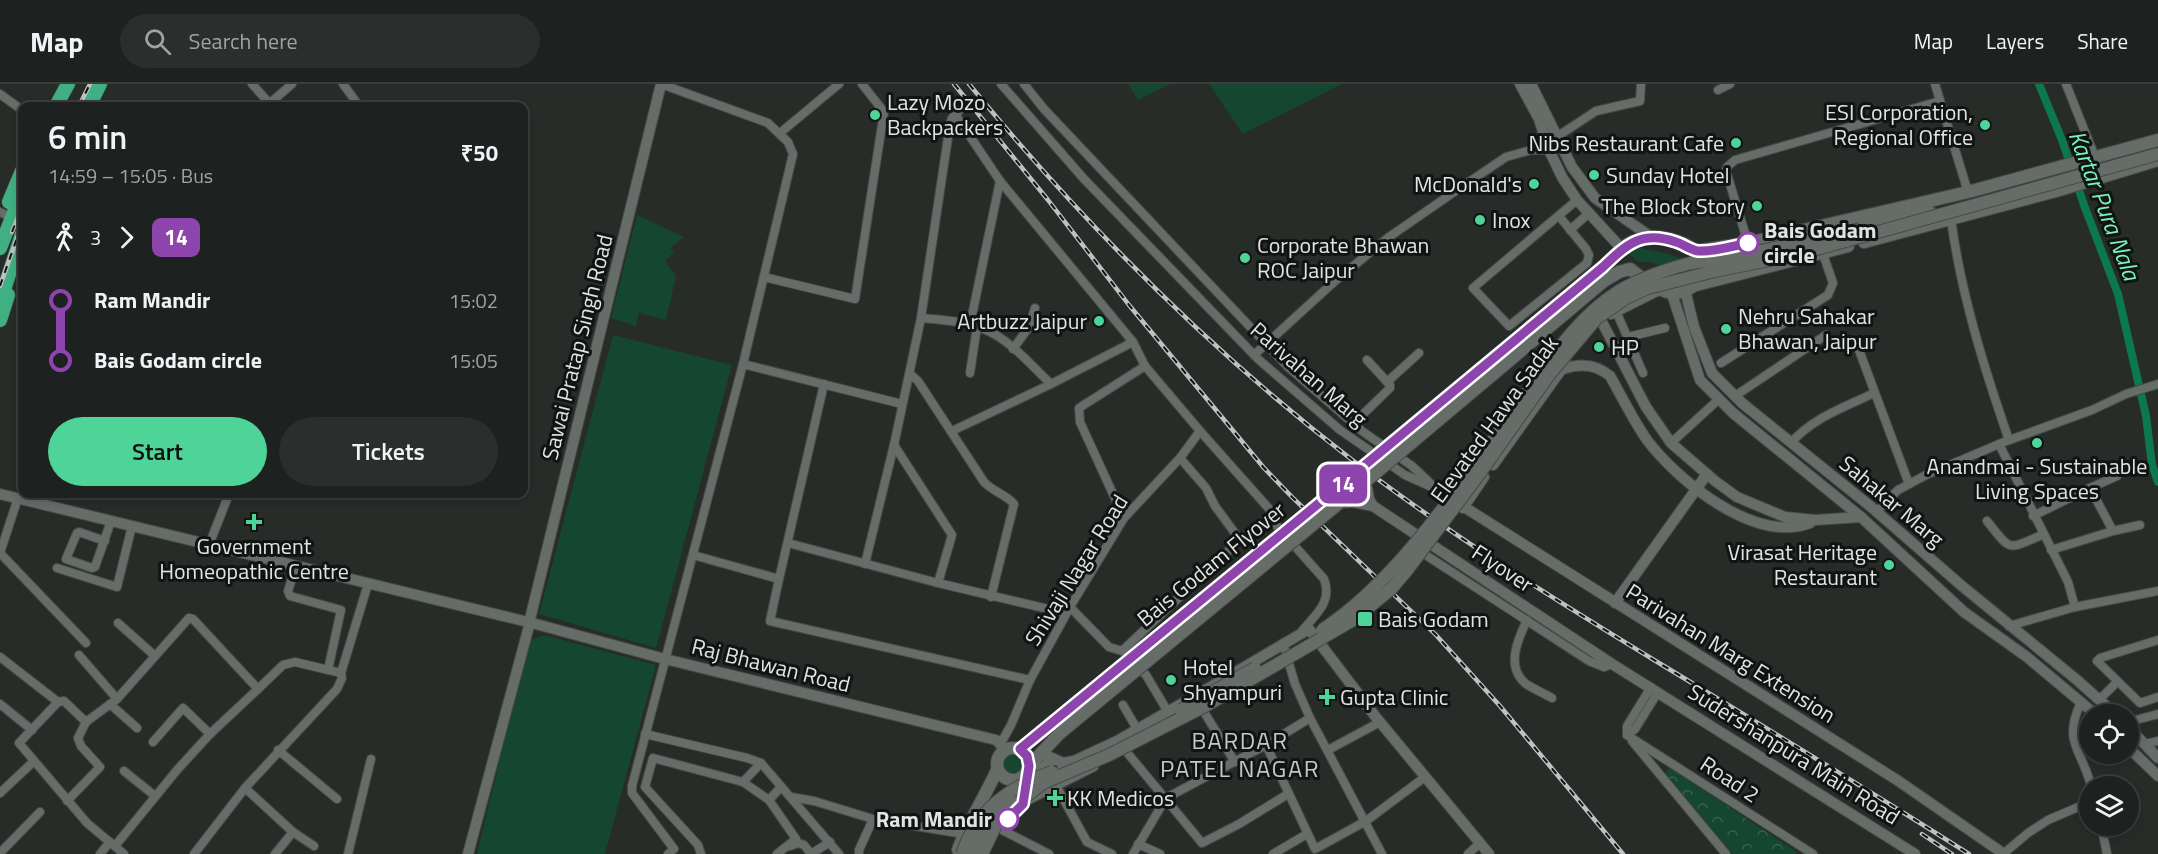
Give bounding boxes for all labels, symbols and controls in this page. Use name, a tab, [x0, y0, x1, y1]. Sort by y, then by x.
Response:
search box	[120, 14, 540, 68]
text: Map	[30, 20, 84, 63]
text: Search here	[189, 24, 298, 58]
icon: search	[141, 25, 174, 58]
text: Map	[1914, 25, 1953, 57]
text: Layers	[1986, 25, 2044, 57]
text: Share	[2077, 25, 2128, 57]
place label: Lazy Mozo Backpackers	[887, 85, 1003, 144]
place label: ESI Corporation, Regional Office	[1825, 95, 1973, 154]
marker: Lazy Mozo Backpackers	[868, 108, 882, 122]
text: 6 min	[48, 112, 127, 162]
marker: ESI Corporation, Regional Office	[1978, 118, 1992, 132]
water label: Kartar Pura Nala	[2060, 125, 2151, 287]
place label: Nibs Restaurant Cafe	[1528, 126, 1724, 160]
text: ₹50	[461, 136, 498, 170]
marker: Nibs Restaurant Cafe	[1729, 136, 1743, 150]
place label: Sunday Hotel	[1606, 158, 1730, 192]
text: 14:59 – 15:05 · Bus	[48, 160, 213, 191]
place label: McDonald's	[1414, 167, 1522, 201]
marker: Sunday Hotel	[1587, 168, 1601, 182]
marker: McDonald's	[1527, 177, 1541, 191]
place label: The Block Story	[1601, 189, 1745, 223]
marker: The Block Story	[1750, 199, 1764, 213]
place label: Inox	[1492, 203, 1531, 237]
marker: Inox	[1473, 213, 1487, 227]
place label: Bais Godam circle	[1764, 213, 1876, 272]
icon: walk	[48, 221, 81, 254]
icon: forward	[110, 221, 143, 254]
text: 14	[164, 221, 188, 253]
text: 3	[90, 222, 101, 253]
place label: Corporate Bhawan ROC Jaipur	[1257, 228, 1429, 287]
street label: Sawai Pratap Singh Road	[533, 231, 621, 463]
marker: Bais Godam circle	[1737, 232, 1759, 254]
marker: Corporate Bhawan ROC Jaipur	[1238, 251, 1252, 265]
text: Ram Mandir	[94, 283, 210, 317]
text: 15:02	[449, 285, 498, 316]
place label: Nehru Sahakar Bhawan, Jaipur	[1738, 299, 1877, 358]
place label: Artbuzz Jaipur	[957, 304, 1087, 338]
street label: Parivahan Marg	[1243, 313, 1375, 435]
marker: Artbuzz Jaipur	[1092, 314, 1106, 328]
marker: Nehru Sahakar Bhawan, Jaipur	[1719, 322, 1733, 336]
street label: Elevated Hawa Sadak	[1422, 328, 1567, 510]
place label: HP	[1611, 330, 1639, 364]
marker: HP	[1592, 340, 1606, 354]
text: Bais Godam circle	[94, 343, 262, 377]
text: 15:05	[449, 345, 498, 376]
button: Start	[48, 417, 267, 486]
button: Tickets	[279, 417, 498, 486]
marker: Anandmai - Sustainable Living Spaces	[2030, 436, 2044, 450]
street label: Sahakar Marg	[1832, 447, 1952, 555]
place label: Anandmai - Sustainable Living Spaces	[1927, 449, 2147, 508]
line badge: 14	[1316, 464, 1370, 504]
text: 14	[1331, 468, 1355, 500]
street label: Shivaji Nagar Road	[1016, 488, 1136, 652]
street label: Bais Godam Flyover	[1129, 493, 1293, 635]
marker: Government Homeopathic Centre	[245, 513, 263, 531]
place label: Government Homeopathic Centre	[159, 529, 349, 588]
street label: Flyover	[1465, 535, 1541, 601]
place label: Virasat Heritage Restaurant	[1727, 535, 1877, 594]
marker: Virasat Heritage Restaurant	[1882, 558, 1896, 572]
street label: Parivahan Marg Extension	[1620, 575, 1842, 731]
place label: Bais Godam	[1378, 602, 1489, 636]
marker: Bais Godam	[1356, 610, 1374, 628]
street label: Raj Bhawan Road	[688, 629, 854, 701]
place label: Hotel Shyampuri	[1183, 650, 1282, 709]
marker: Hotel Shyampuri	[1164, 673, 1178, 687]
street label: Sudershanpura Main Road	[1681, 675, 1907, 833]
place label: Gupta Clinic	[1340, 680, 1448, 714]
marker: Gupta Clinic	[1318, 688, 1336, 706]
map controls	[2079, 704, 2139, 836]
button: locate	[2079, 704, 2139, 764]
district label: BARDAR PATEL NAGAR	[1160, 722, 1320, 786]
street label: Road 2	[1694, 747, 1766, 811]
button: layers	[2079, 776, 2139, 836]
place label: KK Medicos	[1067, 781, 1174, 815]
marker: KK Medicos	[1048, 791, 1062, 805]
place label: Ram Mandir	[876, 802, 992, 836]
marker: Ram Mandir	[997, 808, 1019, 830]

